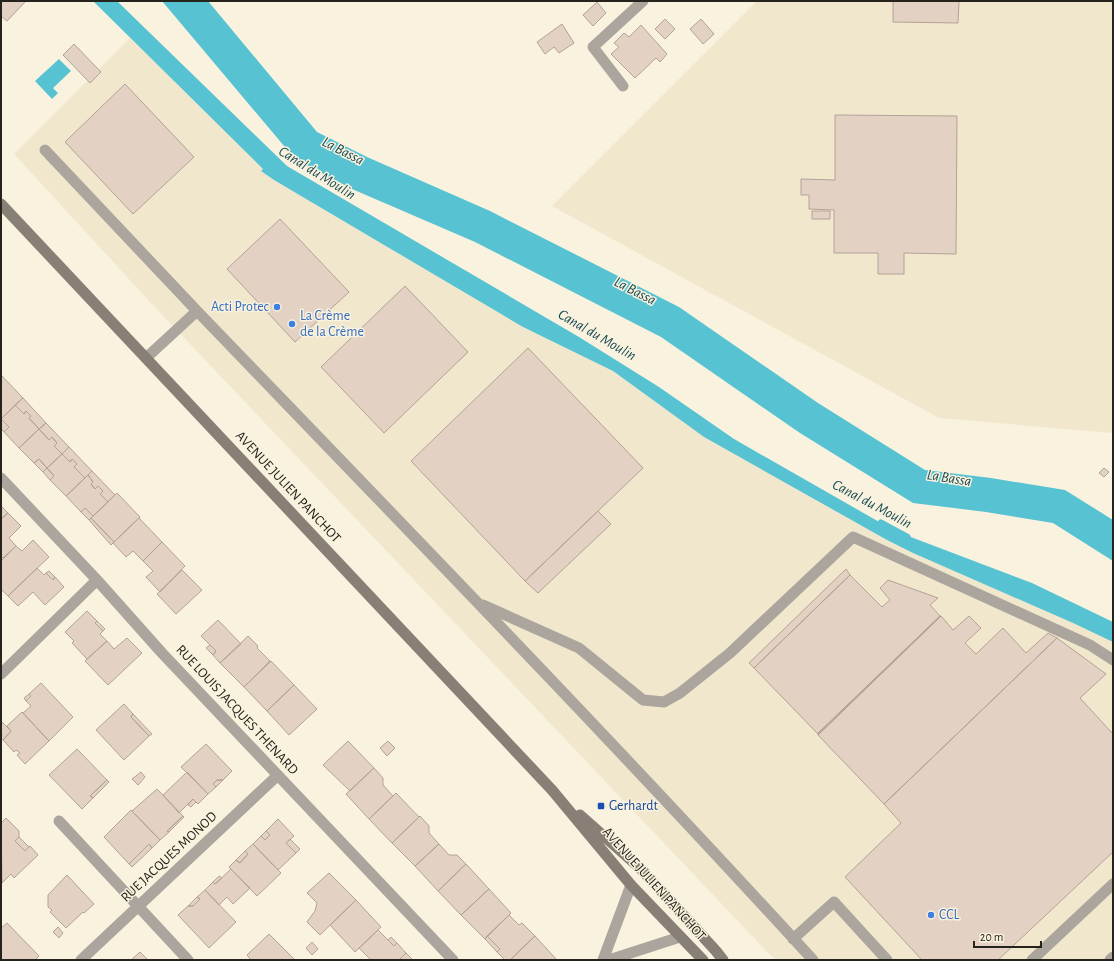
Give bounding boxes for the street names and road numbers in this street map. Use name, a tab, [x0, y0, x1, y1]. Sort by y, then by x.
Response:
street label: AVENUE JULIEN PANCHOT	[233, 429, 343, 546]
street label: RUE LOUIS JACQUES THENARD	[173, 643, 301, 777]
street label: RUE JACQUES MONOD	[118, 809, 220, 905]
street label: AVENUE JULIEN PANCHOT	[600, 825, 708, 943]

